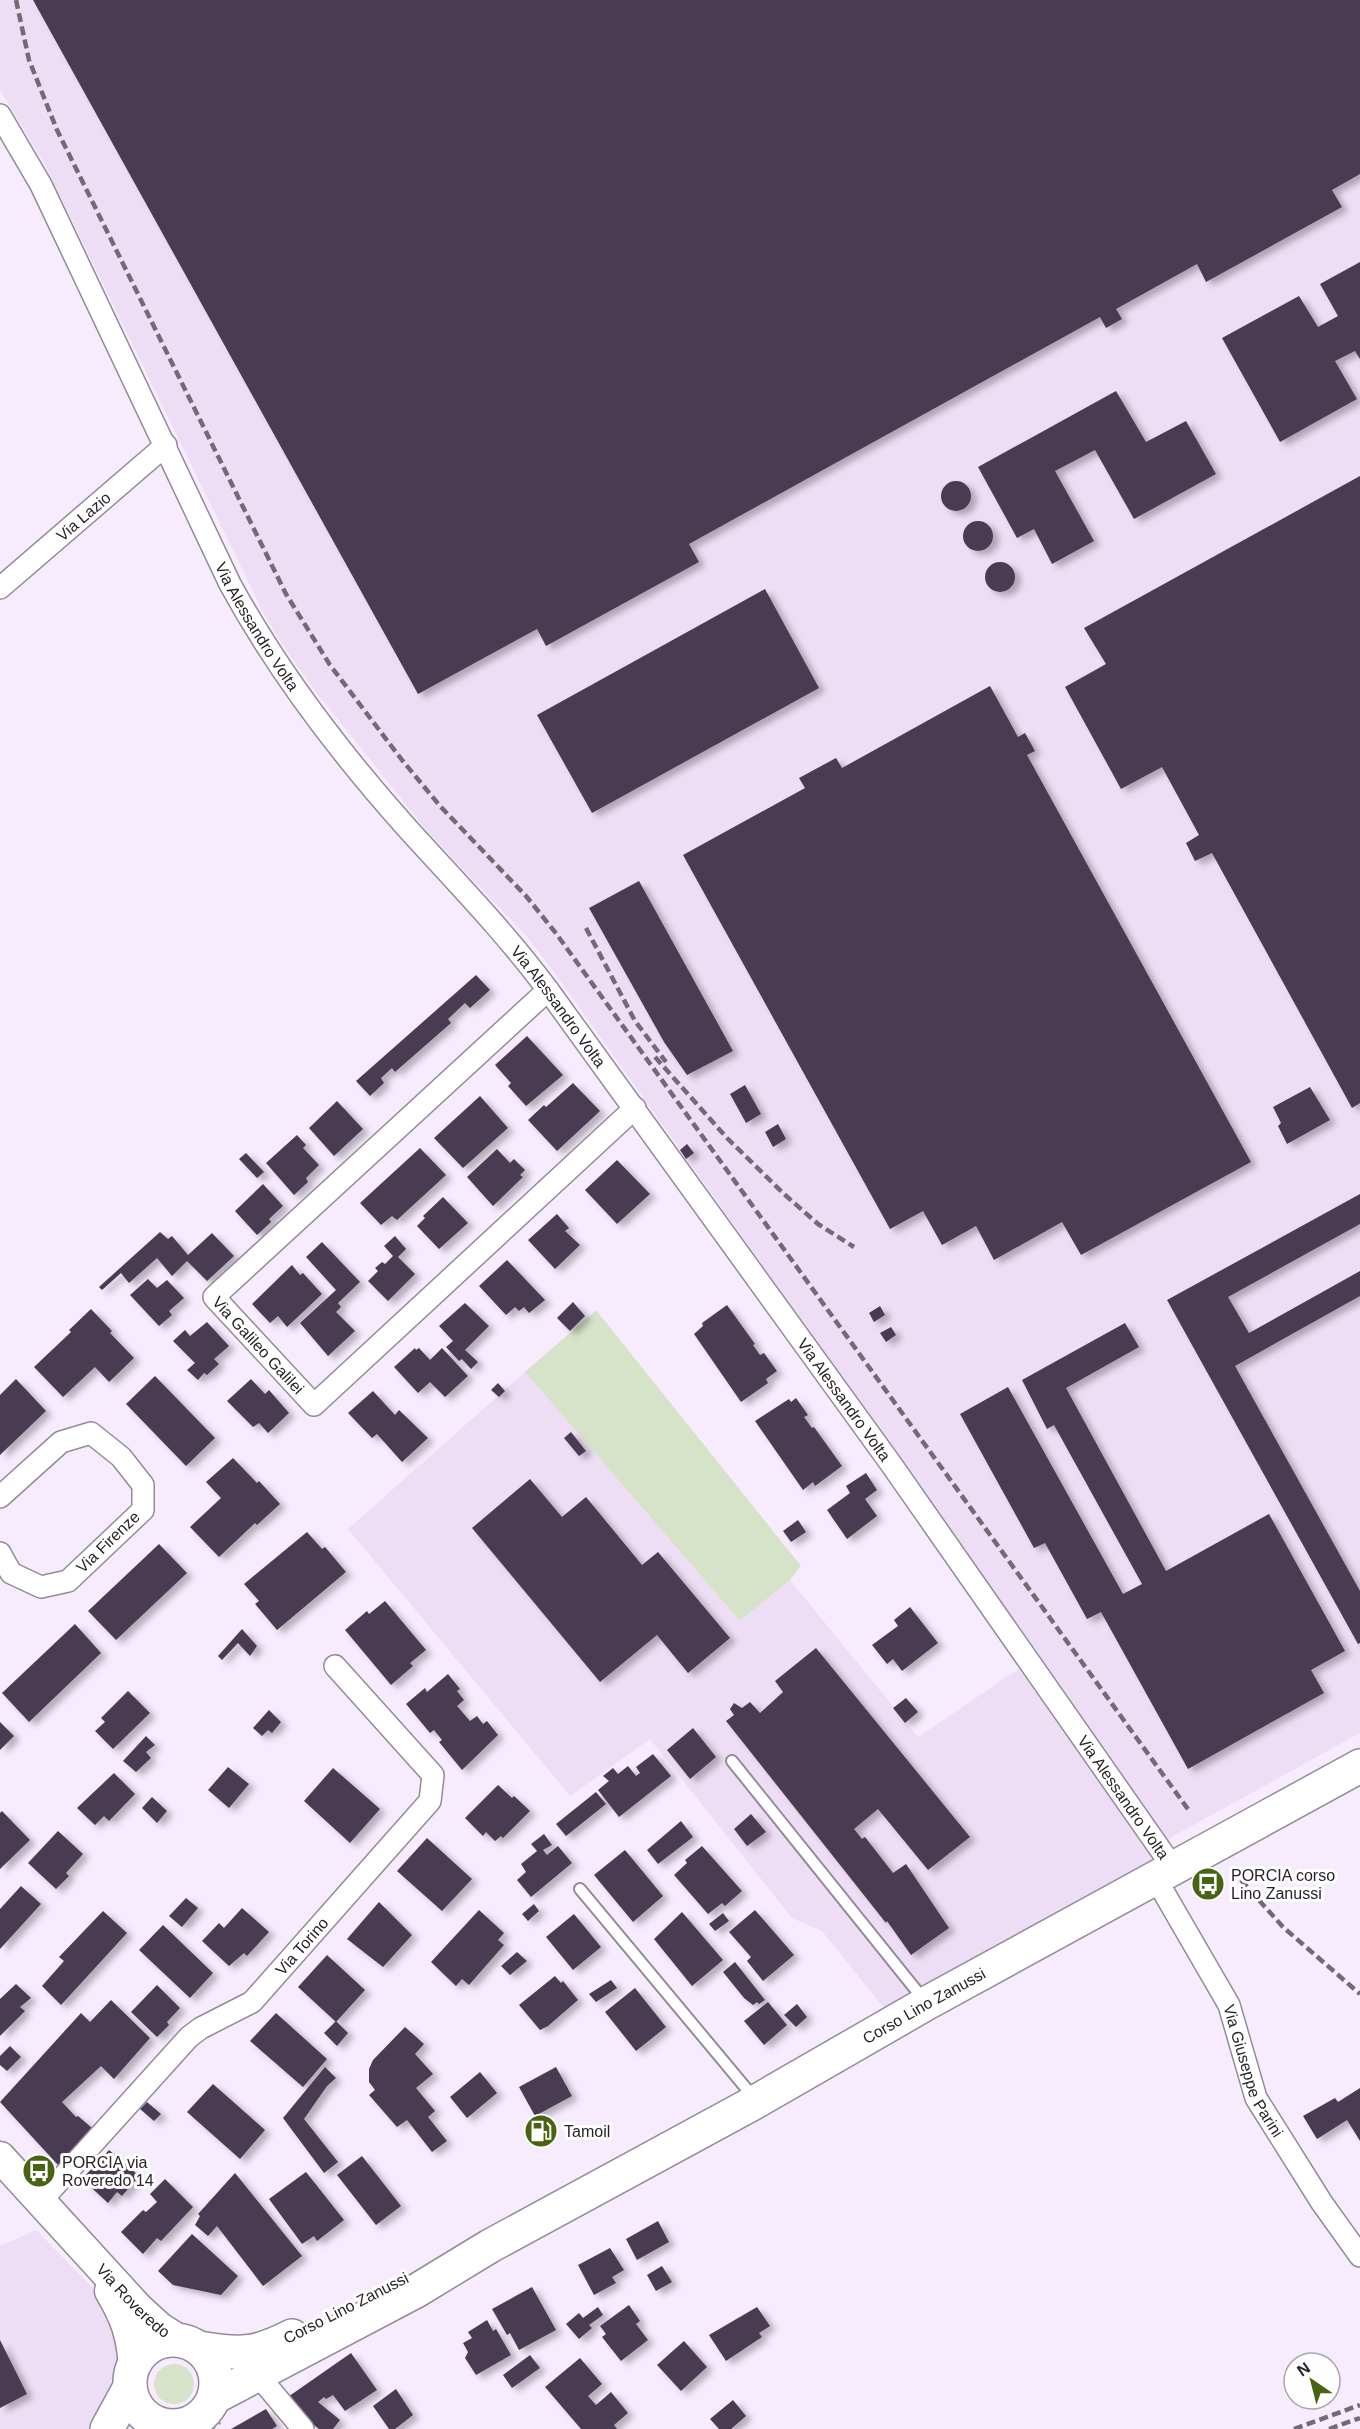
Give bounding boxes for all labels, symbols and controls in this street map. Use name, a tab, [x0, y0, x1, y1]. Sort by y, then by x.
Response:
street label: Via Lazio	[53, 488, 114, 544]
street label: Via Alessandro Volta	[213, 560, 303, 694]
street label: Via Alessandro Volta	[508, 942, 609, 1070]
street label: Via Galileo Galilei	[209, 1293, 307, 1397]
street label: Via Alessandro Volta	[794, 1335, 894, 1464]
street label: Via Firenze	[73, 1508, 143, 1576]
street label: Via Alessandro Volta	[1075, 1732, 1173, 1862]
bus stop icon: PORCIA corso Lino Zanussi	[1190, 1866, 1226, 1902]
place label: PORCIA corso Lino Zanussi	[1231, 1867, 1335, 1902]
street label: Via Torino	[272, 1914, 331, 1978]
street label: Corso Lino Zanussi	[860, 1964, 988, 2047]
street label: Via Giuseppe Parini	[1221, 2002, 1287, 2140]
fuel station icon: Tamoil	[523, 2113, 559, 2149]
place label: Tamoil	[564, 2123, 610, 2140]
bus stop icon: PORCIA via Roveredo 14	[21, 2153, 57, 2189]
place label: PORCIA via Roveredo 14	[62, 2154, 154, 2189]
street label: Via Roveredo	[93, 2260, 173, 2341]
street label: Corso Lino Zanussi	[281, 2269, 411, 2347]
north arrow	[1282, 2351, 1342, 2411]
text: N	[1294, 2359, 1313, 2379]

